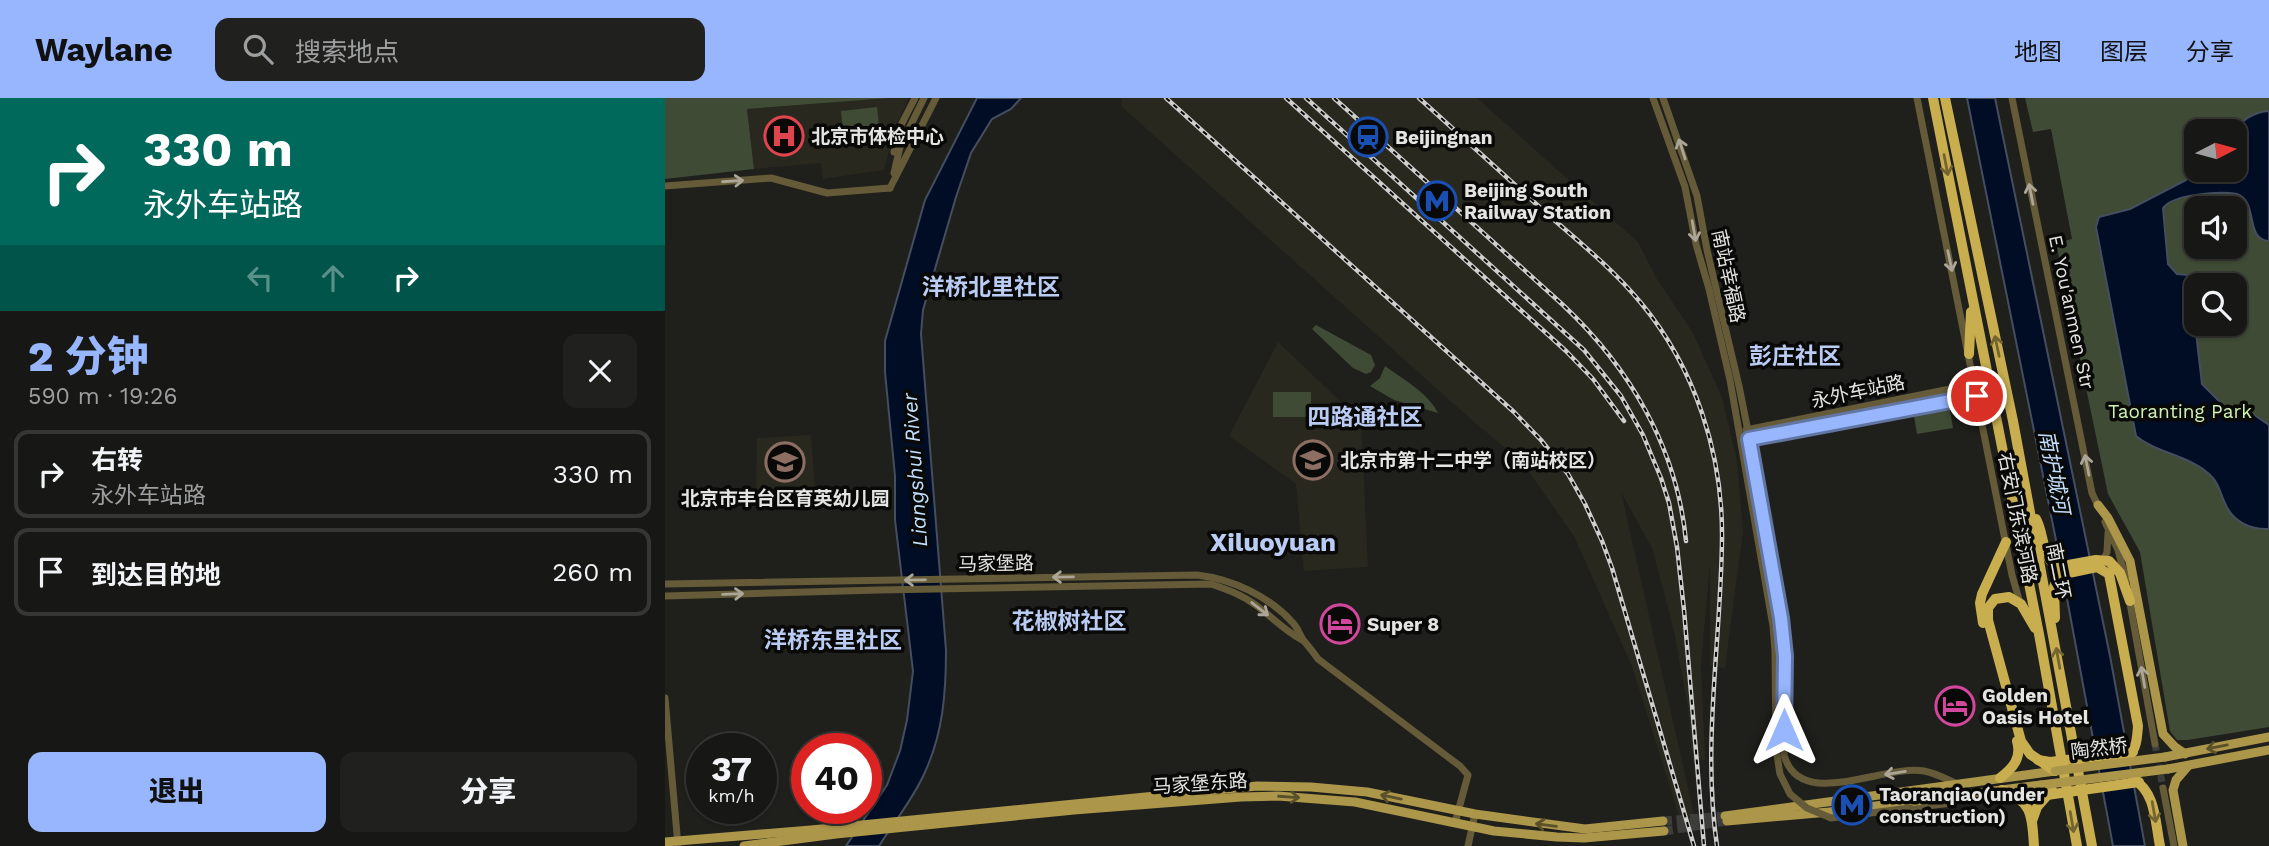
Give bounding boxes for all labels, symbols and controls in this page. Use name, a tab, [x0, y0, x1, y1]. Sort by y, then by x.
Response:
search box	[215, 18, 705, 81]
text: Waylane	[35, 30, 173, 69]
icon: search	[239, 30, 277, 68]
text: 搜索地点	[295, 37, 399, 67]
text: 地图	[2014, 38, 2062, 66]
text: 图层	[2100, 38, 2148, 66]
text: 分享	[2186, 38, 2234, 66]
hospital icon: 北京市体检中心	[763, 115, 805, 157]
station icon: Beijingnan	[1347, 116, 1389, 158]
north arrow	[2184, 119, 2247, 182]
map controls	[2184, 119, 2247, 336]
text: 330 m	[143, 120, 293, 178]
place label: 北京市体检中心	[811, 125, 944, 148]
icon: right	[28, 126, 119, 217]
place label: Beijingnan	[1395, 126, 1493, 149]
one-way arrow	[1674, 138, 1687, 160]
one-way arrow	[1939, 153, 1953, 176]
one-way arrow	[721, 174, 744, 187]
place label: Beijing South Railway Station	[1464, 179, 1611, 224]
metro station icon: Beijing South Railway Station	[1416, 180, 1458, 222]
one-way arrow	[2024, 183, 2038, 206]
text: 永外车站路	[143, 186, 303, 224]
button: sound	[2184, 196, 2247, 259]
one-way arrow	[1688, 219, 1701, 242]
street label: 南站幸福路	[1707, 227, 1750, 325]
street label: E. You'anmen Str	[2044, 233, 2099, 392]
one-way arrow	[1943, 249, 1957, 272]
icon: left	[241, 259, 279, 297]
icon: ahead	[314, 259, 352, 297]
icon: right	[387, 259, 425, 297]
button: search	[2184, 273, 2247, 336]
district label: 洋桥北里社区	[922, 274, 1060, 301]
text: 2 分钟	[28, 332, 148, 381]
button: close	[563, 334, 637, 408]
one-way arrow	[1990, 335, 2004, 358]
district label: 彭庄社区	[1749, 343, 1841, 370]
pin	[1947, 366, 2007, 426]
street label: 永外车站路	[1809, 370, 1907, 413]
icon: arrive	[1958, 377, 1996, 415]
text: 590 m · 19:26	[28, 383, 177, 410]
water label: Liangshui River	[897, 391, 932, 548]
park label: Taoranting Park	[2108, 400, 2252, 423]
district label: 四路通社区	[1308, 404, 1423, 431]
water label: 南护城河	[2034, 428, 2076, 519]
school or university icon: 北京市第十二中学（南站校区）	[1292, 439, 1334, 481]
school or university icon: 北京市丰台区育英幼儿园	[764, 441, 806, 483]
text: 右转	[91, 445, 143, 475]
place label: 北京市第十二中学（南站校区）	[1340, 449, 1606, 472]
street label: 右安门东滨河路	[1994, 451, 2041, 586]
one-way arrow	[2079, 454, 2093, 477]
icon: right	[32, 455, 70, 493]
text: 330 m	[553, 459, 633, 489]
text: 永外车站路	[91, 482, 206, 509]
place label: 北京市丰台区育英幼儿园	[680, 487, 890, 510]
district label: Xiluoyuan	[1210, 527, 1336, 557]
street label: 南二环	[2042, 541, 2075, 601]
street label: 马家堡路	[958, 551, 1034, 576]
icon: arrive	[32, 553, 70, 591]
text: 260 m	[552, 557, 633, 587]
text: 到达目的地	[91, 560, 221, 590]
one-way arrow	[1052, 571, 1075, 584]
one-way arrow	[904, 573, 927, 586]
one-way arrow	[721, 587, 744, 601]
one-way arrow	[1250, 602, 1269, 617]
hotel icon: Super 8	[1319, 603, 1361, 645]
district label: 花椒树社区	[1012, 608, 1127, 635]
place label: Super 8	[1367, 613, 1439, 636]
district label: 洋桥东里社区	[764, 627, 902, 654]
one-way arrow	[2051, 647, 2064, 670]
one-way arrow	[2136, 666, 2149, 689]
place label: Golden Oasis Hotel	[1982, 684, 2090, 729]
hotel icon: Golden Oasis Hotel	[1934, 685, 1976, 727]
position arrow	[1747, 693, 1821, 767]
speed limit sign: 40	[791, 733, 882, 824]
street label: 陶然桥	[2069, 734, 2129, 763]
one-way arrow	[2206, 741, 2229, 755]
text: 37	[711, 748, 752, 790]
button: 退出	[28, 752, 326, 832]
button: 分享	[340, 752, 637, 832]
one-way arrow	[1884, 767, 1907, 780]
street label: 马家堡东路	[1152, 769, 1248, 798]
place label: Taoranqiao(under construction)	[1879, 783, 2045, 828]
metro station icon: Taoranqiao(under construction)	[1831, 784, 1873, 826]
text: km/h	[708, 785, 755, 806]
one-way arrow	[1380, 790, 1403, 804]
one-way arrow	[1277, 791, 1300, 804]
one-way arrow	[2147, 800, 2161, 823]
one-way arrow	[2066, 810, 2080, 833]
one-way arrow	[1535, 818, 1558, 831]

